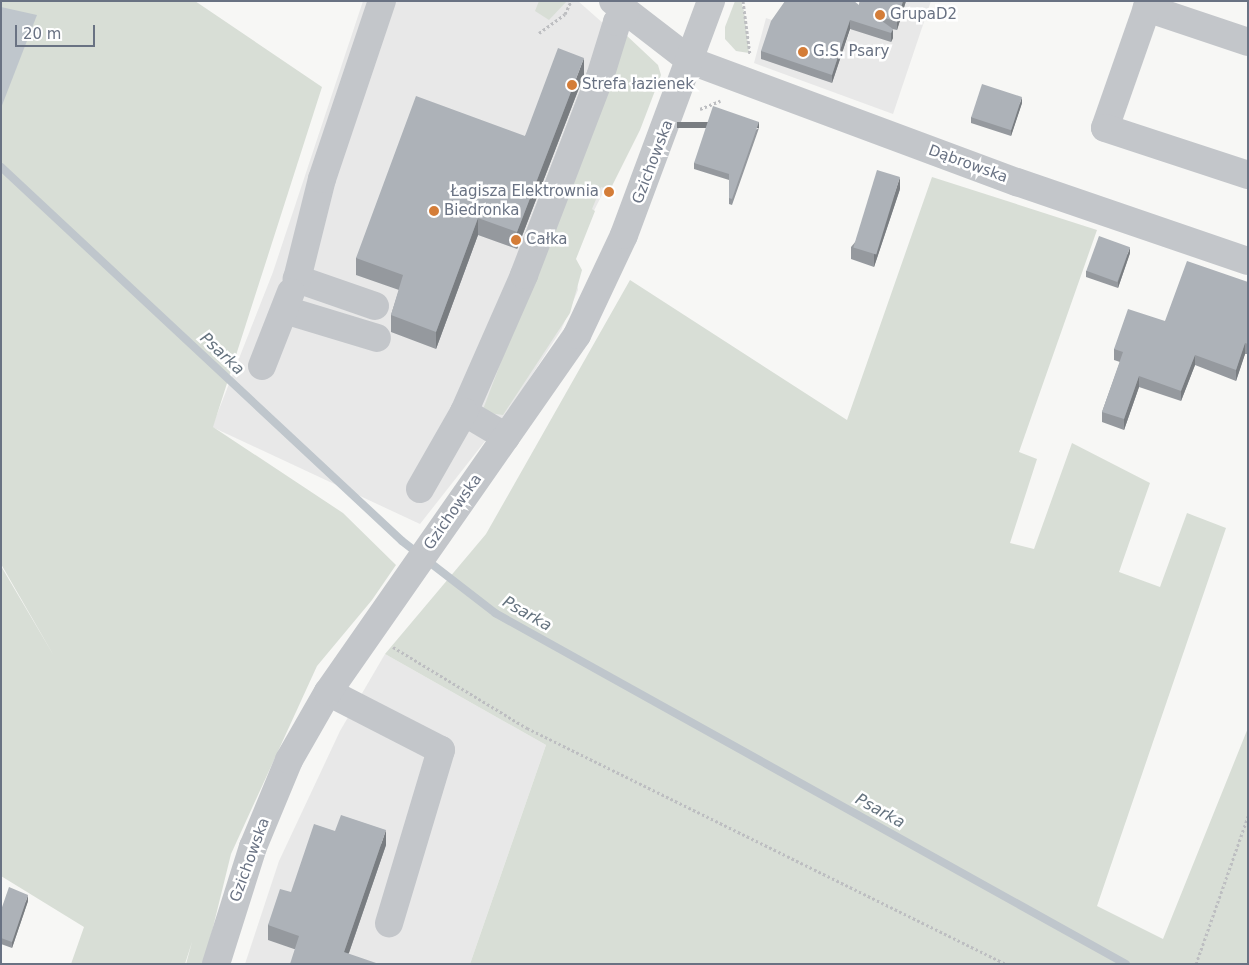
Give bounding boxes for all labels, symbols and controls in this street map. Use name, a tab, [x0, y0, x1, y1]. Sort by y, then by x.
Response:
place label: GrupaD2	[890, 6, 957, 24]
marker: GrupaD2	[874, 9, 886, 21]
scale bar	[18, 15, 98, 47]
text: 20 m	[23, 25, 61, 43]
place label: G.S. Psary	[813, 43, 889, 61]
marker: G.S. Psary	[797, 46, 809, 58]
place label: Strefa łazienek	[582, 76, 694, 94]
marker: Strefa łazienek	[566, 79, 578, 91]
street label: Gzichowska	[629, 118, 677, 206]
street label: Dąbrowska	[926, 141, 1010, 187]
place label: Łagisza Elektrownia	[450, 183, 599, 201]
marker: Łagisza Elektrownia	[603, 186, 615, 198]
place label: Biedronka	[444, 202, 519, 220]
marker: Biedronka	[428, 205, 440, 217]
place label: Całka	[526, 231, 568, 249]
marker: Całka	[510, 234, 522, 246]
water label: Psarka	[196, 329, 248, 379]
street label: Gzichowska	[420, 471, 486, 553]
water label: Psarka	[499, 592, 555, 636]
water label: Psarka	[852, 790, 908, 832]
street label: Gzichowska	[226, 815, 274, 905]

